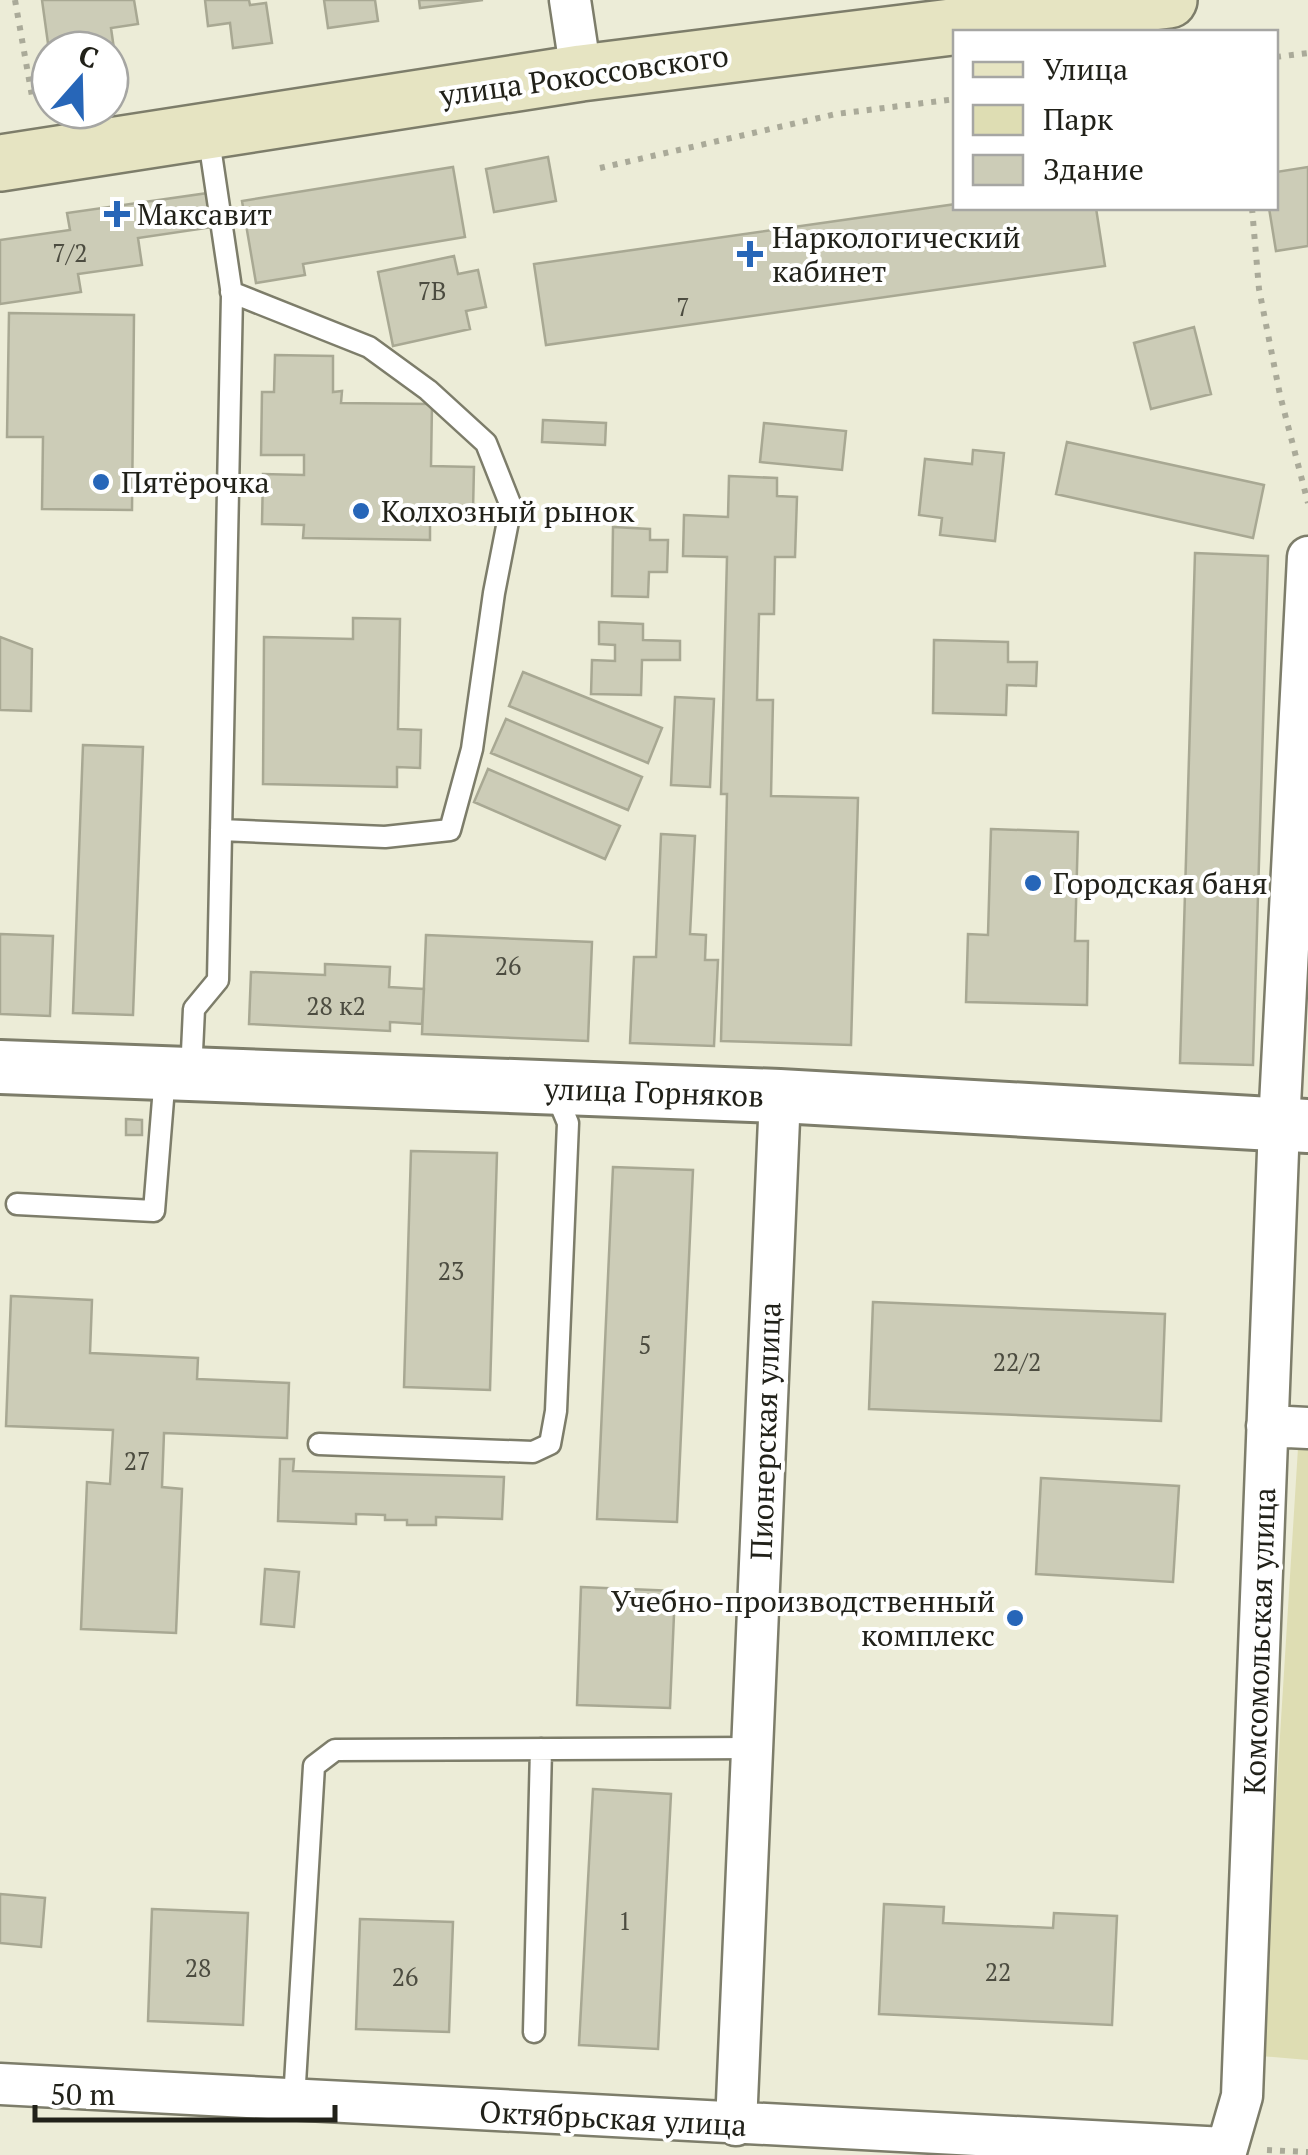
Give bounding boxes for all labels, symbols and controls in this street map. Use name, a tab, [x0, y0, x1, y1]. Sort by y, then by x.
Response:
north arrow	[30, 30, 130, 130]
legend	[953, 30, 1278, 210]
street label: улица Рокоссовского	[436, 35, 731, 115]
text: С	[74, 36, 104, 77]
text: Улица	[1043, 49, 1128, 89]
text: Парк	[1043, 99, 1114, 139]
text: Здание	[1043, 149, 1144, 189]
place label: Максавит	[137, 194, 272, 234]
marker: Максавит	[106, 203, 128, 225]
place label: Наркологический кабинет	[772, 217, 1021, 291]
house number: 7/2	[52, 236, 88, 269]
marker: Наркологический кабинет	[737, 241, 763, 267]
house number: 7В	[418, 274, 446, 307]
house number: 7	[676, 290, 690, 323]
place label: Пятёрочка	[121, 462, 270, 502]
marker: Пятёрочка	[90, 471, 112, 493]
place label: Колхозный рынок	[381, 491, 635, 531]
marker: Колхозный рынок	[350, 500, 372, 522]
place label: Городская баня	[1053, 863, 1268, 903]
marker: Городская баня	[1022, 872, 1044, 894]
house number: 26	[495, 949, 521, 982]
house number: 28 к2	[306, 989, 366, 1022]
street label: улица Горняков	[542, 1068, 765, 1116]
house number: 23	[438, 1254, 464, 1287]
street label: Пионерская улица	[741, 1301, 789, 1561]
house number: 5	[638, 1328, 652, 1361]
house number: 22/2	[993, 1345, 1041, 1378]
house number: 27	[124, 1444, 150, 1477]
street label: Комсомольская улица	[1234, 1487, 1284, 1795]
place label: Учебно-производственный комплекс	[611, 1581, 995, 1655]
marker: Учебно-производственный комплекс	[1004, 1607, 1026, 1629]
house number: 1	[618, 1904, 632, 1937]
house number: 28	[185, 1951, 211, 1984]
house number: 22	[985, 1955, 1011, 1988]
house number: 26	[392, 1960, 418, 1993]
scale bar	[35, 2060, 335, 2122]
text: 50 m	[50, 2074, 115, 2114]
street label: Октябрьская улица	[478, 2091, 748, 2145]

